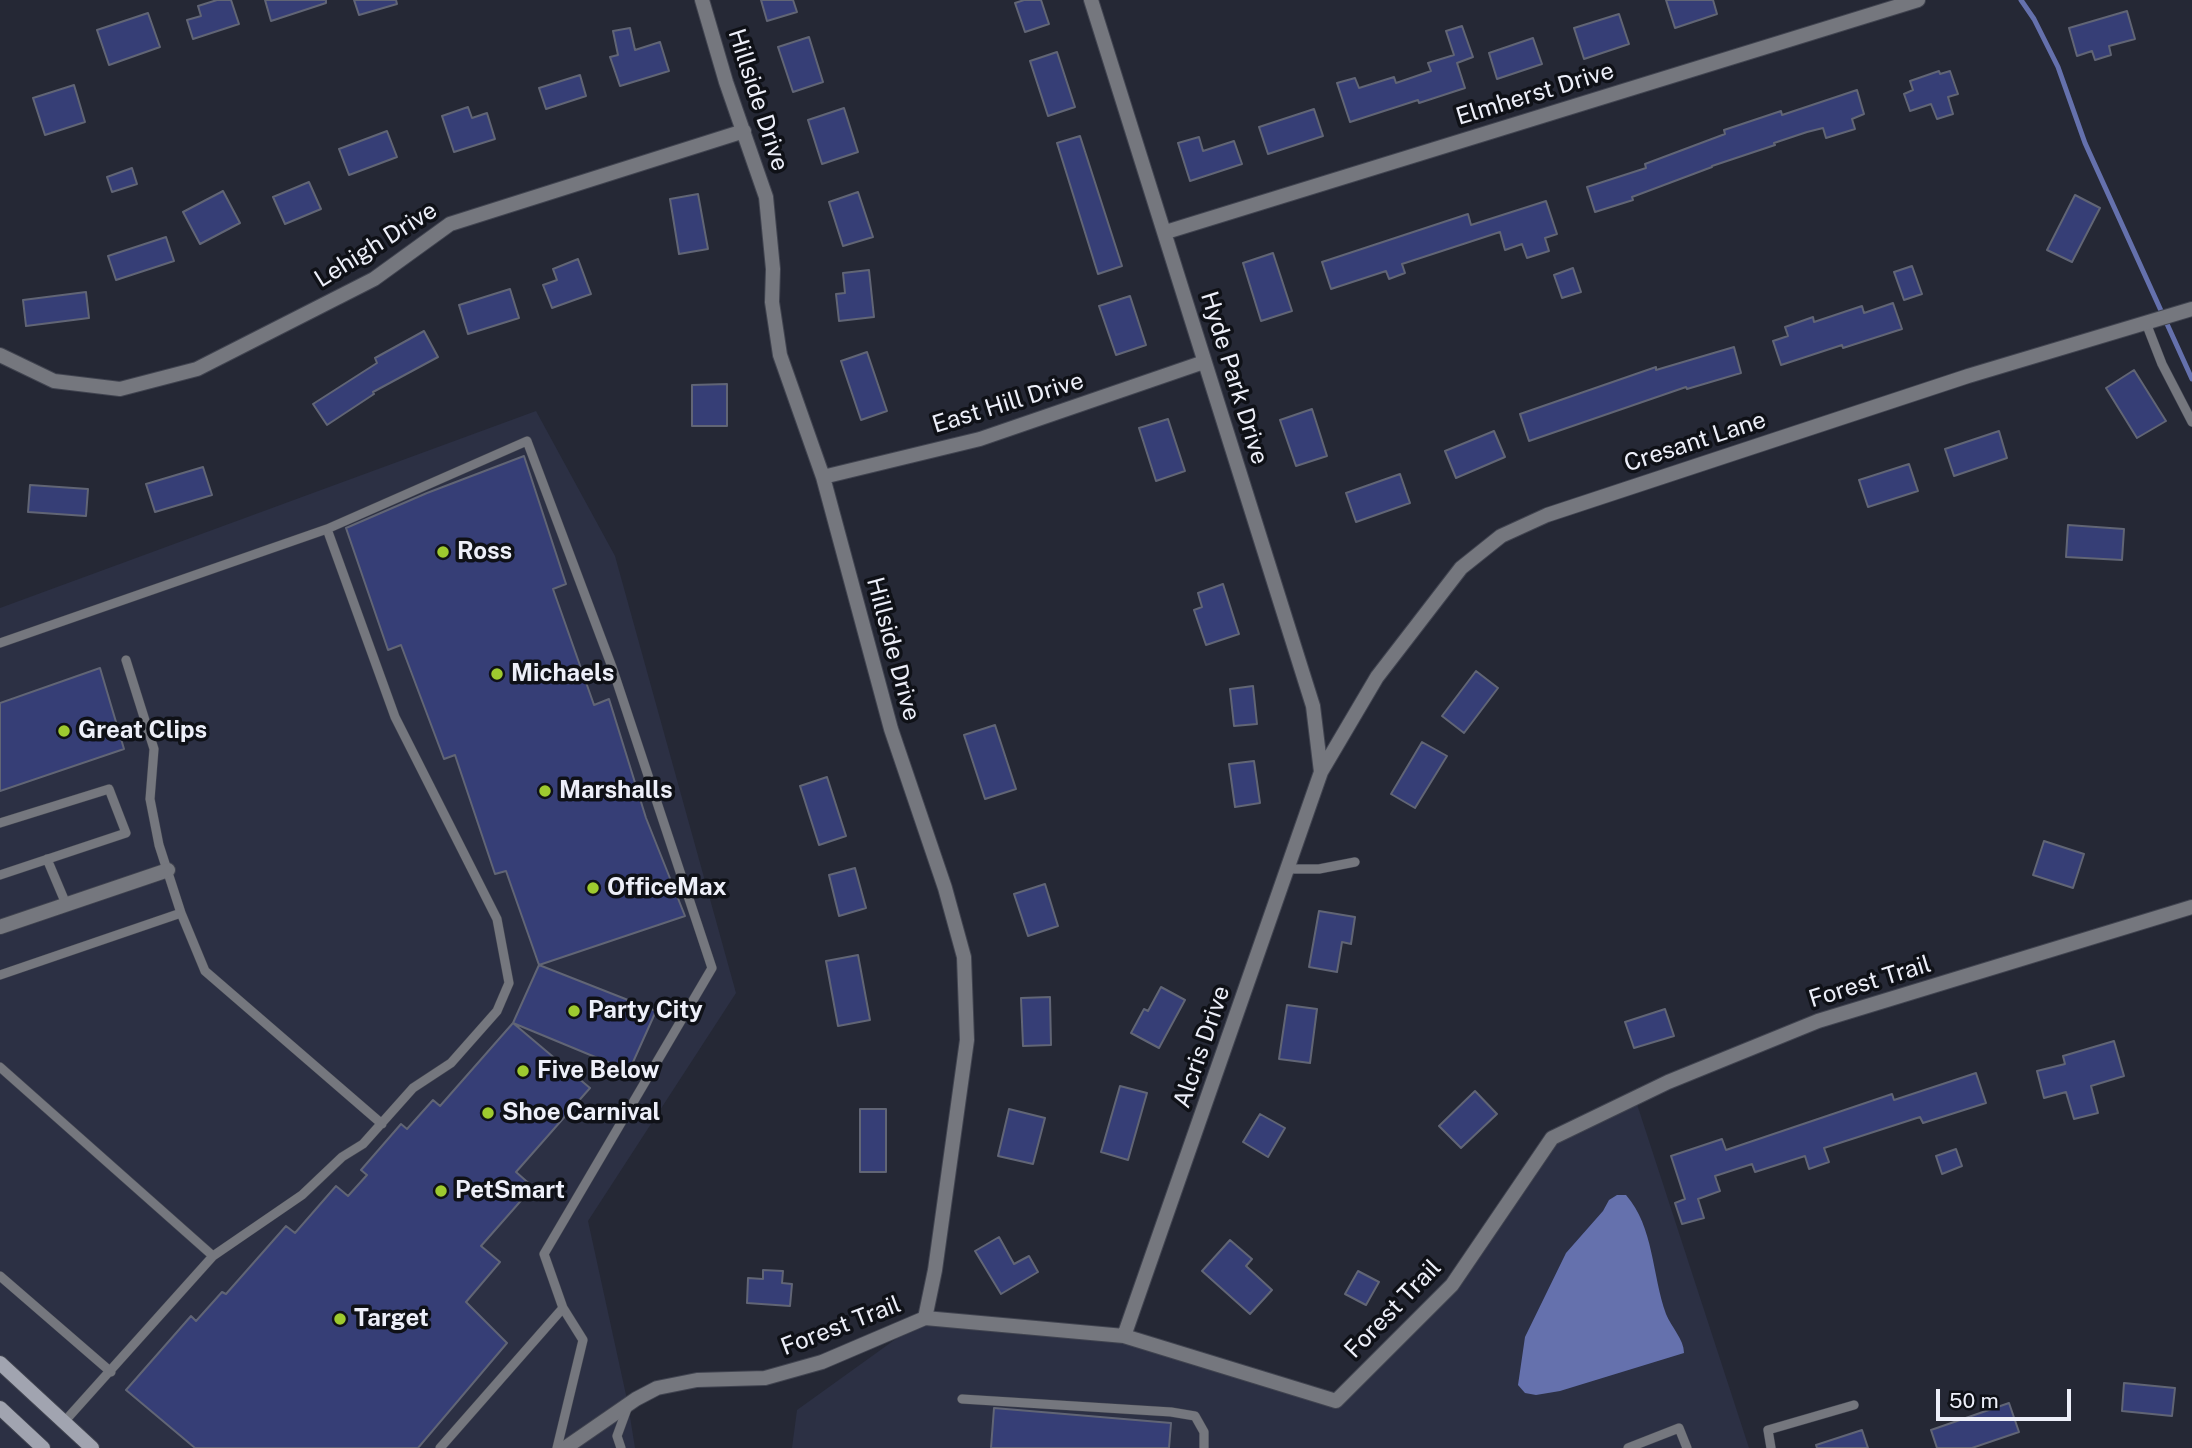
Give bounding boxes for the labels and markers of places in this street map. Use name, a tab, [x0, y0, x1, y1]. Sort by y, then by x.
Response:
place label: Ross	[457, 538, 512, 566]
marker: Ross	[435, 544, 451, 560]
place label: Michaels	[511, 660, 614, 688]
marker: Michaels	[489, 666, 505, 682]
place label: Great Clips	[78, 717, 207, 745]
marker: Great Clips	[56, 723, 72, 739]
place label: Marshalls	[559, 777, 673, 805]
marker: Marshalls	[537, 783, 553, 799]
place label: OfficeMax	[607, 874, 726, 902]
marker: OfficeMax	[585, 880, 601, 896]
place label: Party City	[588, 997, 703, 1025]
marker: Party City	[566, 1003, 582, 1019]
place label: Five Below	[537, 1057, 660, 1085]
marker: Five Below	[515, 1063, 531, 1079]
place label: Shoe Carnival	[502, 1099, 660, 1127]
marker: Shoe Carnival	[480, 1105, 496, 1121]
place label: PetSmart	[455, 1177, 565, 1205]
marker: PetSmart	[433, 1183, 449, 1199]
place label: Target	[354, 1305, 429, 1333]
marker: Target	[332, 1311, 348, 1327]

